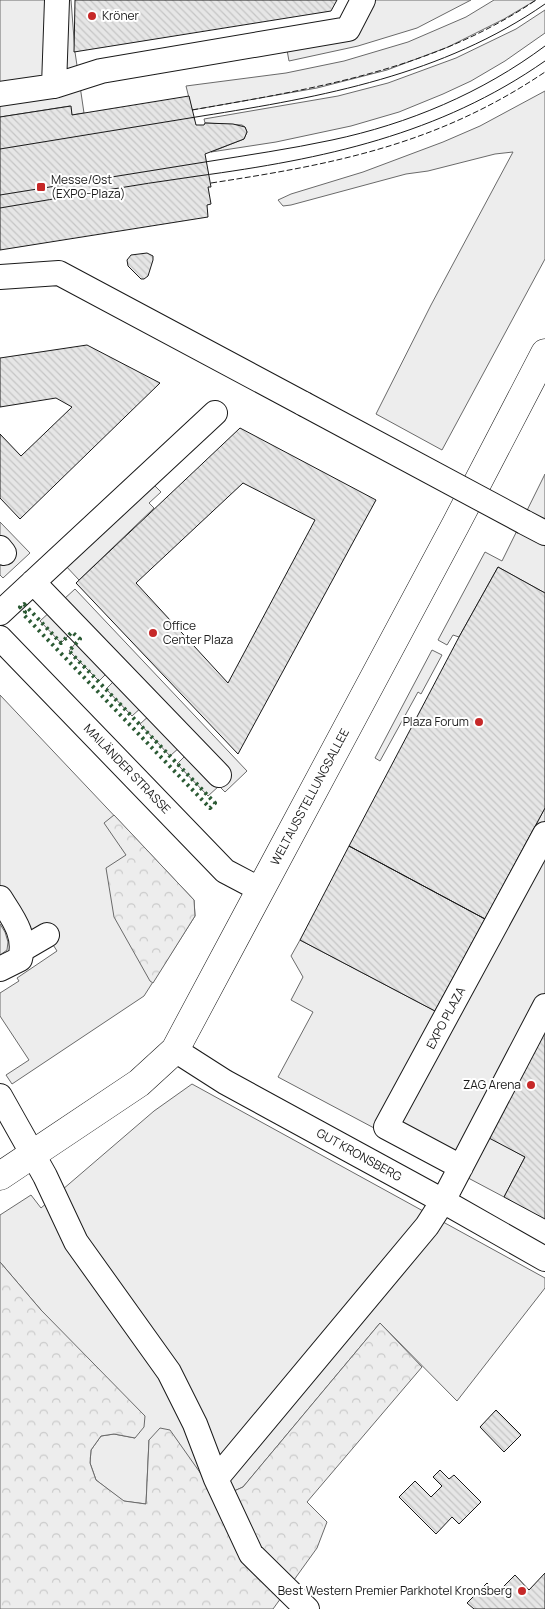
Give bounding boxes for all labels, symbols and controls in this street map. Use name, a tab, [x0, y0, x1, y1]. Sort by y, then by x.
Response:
place label: Kröner	[102, 7, 140, 24]
marker: Kröner	[86, 10, 98, 22]
place label: Messe/Ost (EXPO-Plaza)	[51, 171, 125, 202]
marker: Messe/Ost (EXPO-Plaza)	[35, 181, 47, 193]
place label: Office Center Plaza	[163, 617, 233, 648]
marker: Office Center Plaza	[147, 627, 159, 639]
place label: Plaza Forum	[403, 713, 469, 730]
marker: Plaza Forum	[473, 716, 485, 728]
street label: MAILÄNDER STRASSE	[80, 720, 175, 817]
street label: WELTAUSSTELLUNGSALLEE	[266, 725, 353, 868]
street label: EXPO PLAZA	[422, 983, 469, 1052]
place label: ZAG Arena	[463, 1076, 521, 1093]
marker: ZAG Arena	[525, 1079, 537, 1091]
street label: GUT KRONSBERG	[313, 1124, 406, 1185]
place label: Best Western Premier Parkhotel Kronsberg	[278, 1582, 512, 1599]
marker: Best Western Premier Parkhotel Kronsberg	[516, 1585, 528, 1597]

